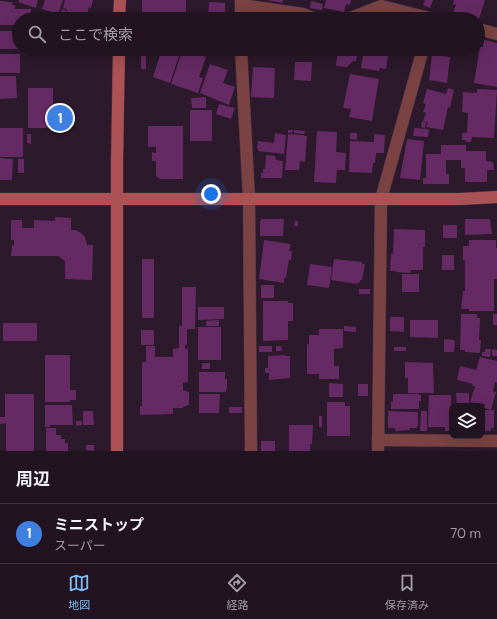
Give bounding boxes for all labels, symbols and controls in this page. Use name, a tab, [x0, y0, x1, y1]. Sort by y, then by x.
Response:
search box	[12, 12, 485, 56]
icon: search	[26, 23, 48, 45]
text: ここで検索	[58, 25, 133, 45]
pin: 1	[47, 103, 73, 133]
your location	[201, 184, 221, 204]
map controls	[449, 403, 485, 439]
button: layers	[449, 403, 485, 439]
text: 周辺	[16, 468, 50, 490]
text: ミニストップ	[54, 515, 144, 535]
text: 1	[27, 525, 31, 542]
text: 70 m	[450, 525, 481, 542]
text: スーパー	[54, 537, 106, 554]
tab: 地図	[68, 572, 90, 612]
tab: 経路	[226, 572, 248, 612]
tab: 保存済み	[385, 572, 429, 612]

